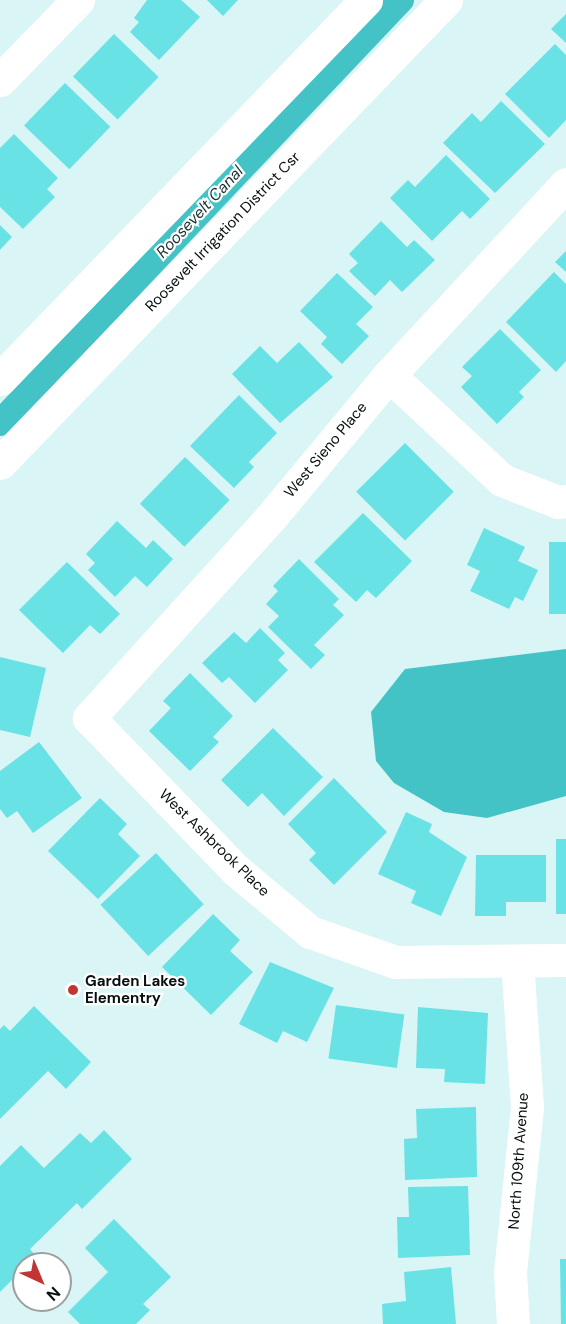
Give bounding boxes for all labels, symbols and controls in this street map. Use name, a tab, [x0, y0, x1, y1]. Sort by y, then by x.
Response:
street label: Roosevelt Irrigation District Csr	[142, 148, 304, 316]
water label: Roosevelt Canal	[153, 162, 247, 262]
street label: West Sieno Place	[281, 399, 371, 501]
street label: West Ashbrook Place	[155, 786, 273, 900]
place label: Garden Lakes Elementry	[85, 972, 185, 1007]
marker: Garden Lakes Elementry	[66, 983, 80, 997]
street label: North 109th Avenue	[505, 1092, 533, 1230]
north arrow	[12, 1252, 72, 1312]
text: N	[42, 1282, 65, 1305]

